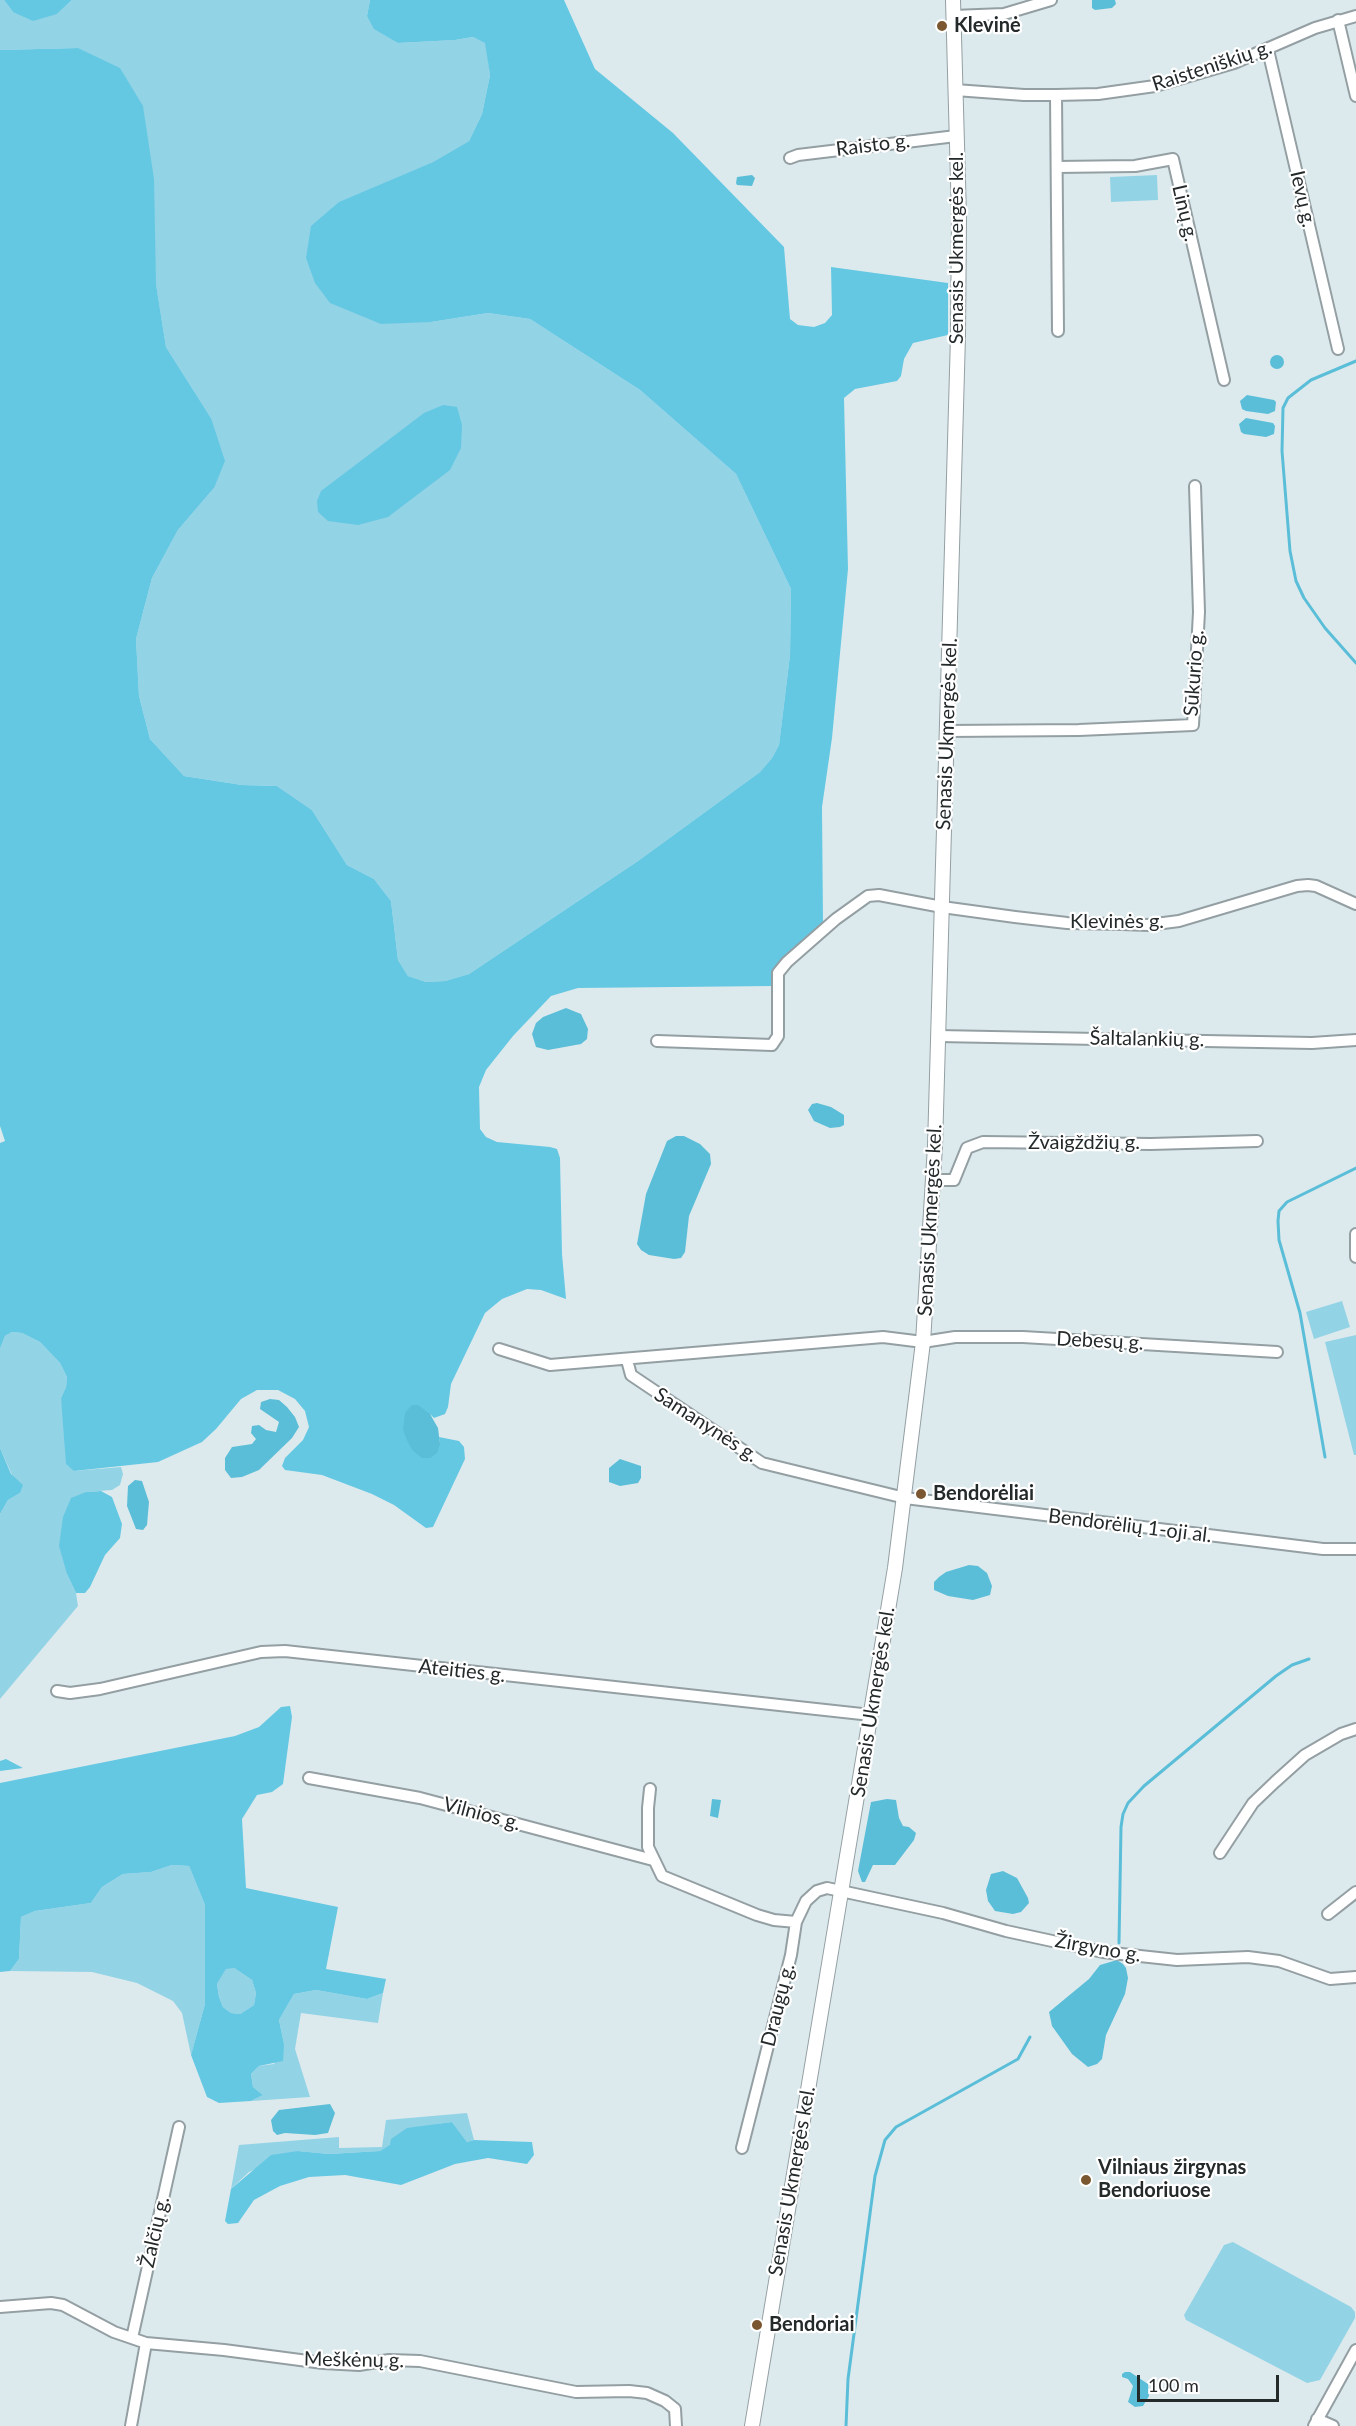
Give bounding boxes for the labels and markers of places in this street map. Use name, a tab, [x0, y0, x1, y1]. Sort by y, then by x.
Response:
place label: Klevinė	[954, 14, 1021, 38]
marker: Klevinė	[935, 19, 949, 33]
place label: Bendorėliai	[933, 1482, 1034, 1506]
marker: Bendorėliai	[914, 1487, 928, 1501]
place label: Vilniaus žirgynas Bendoriuose	[1098, 2156, 1246, 2203]
marker: Vilniaus žirgynas Bendoriuose	[1079, 2173, 1093, 2187]
place label: Bendoriai	[769, 2313, 855, 2337]
marker: Bendoriai	[750, 2318, 764, 2332]

